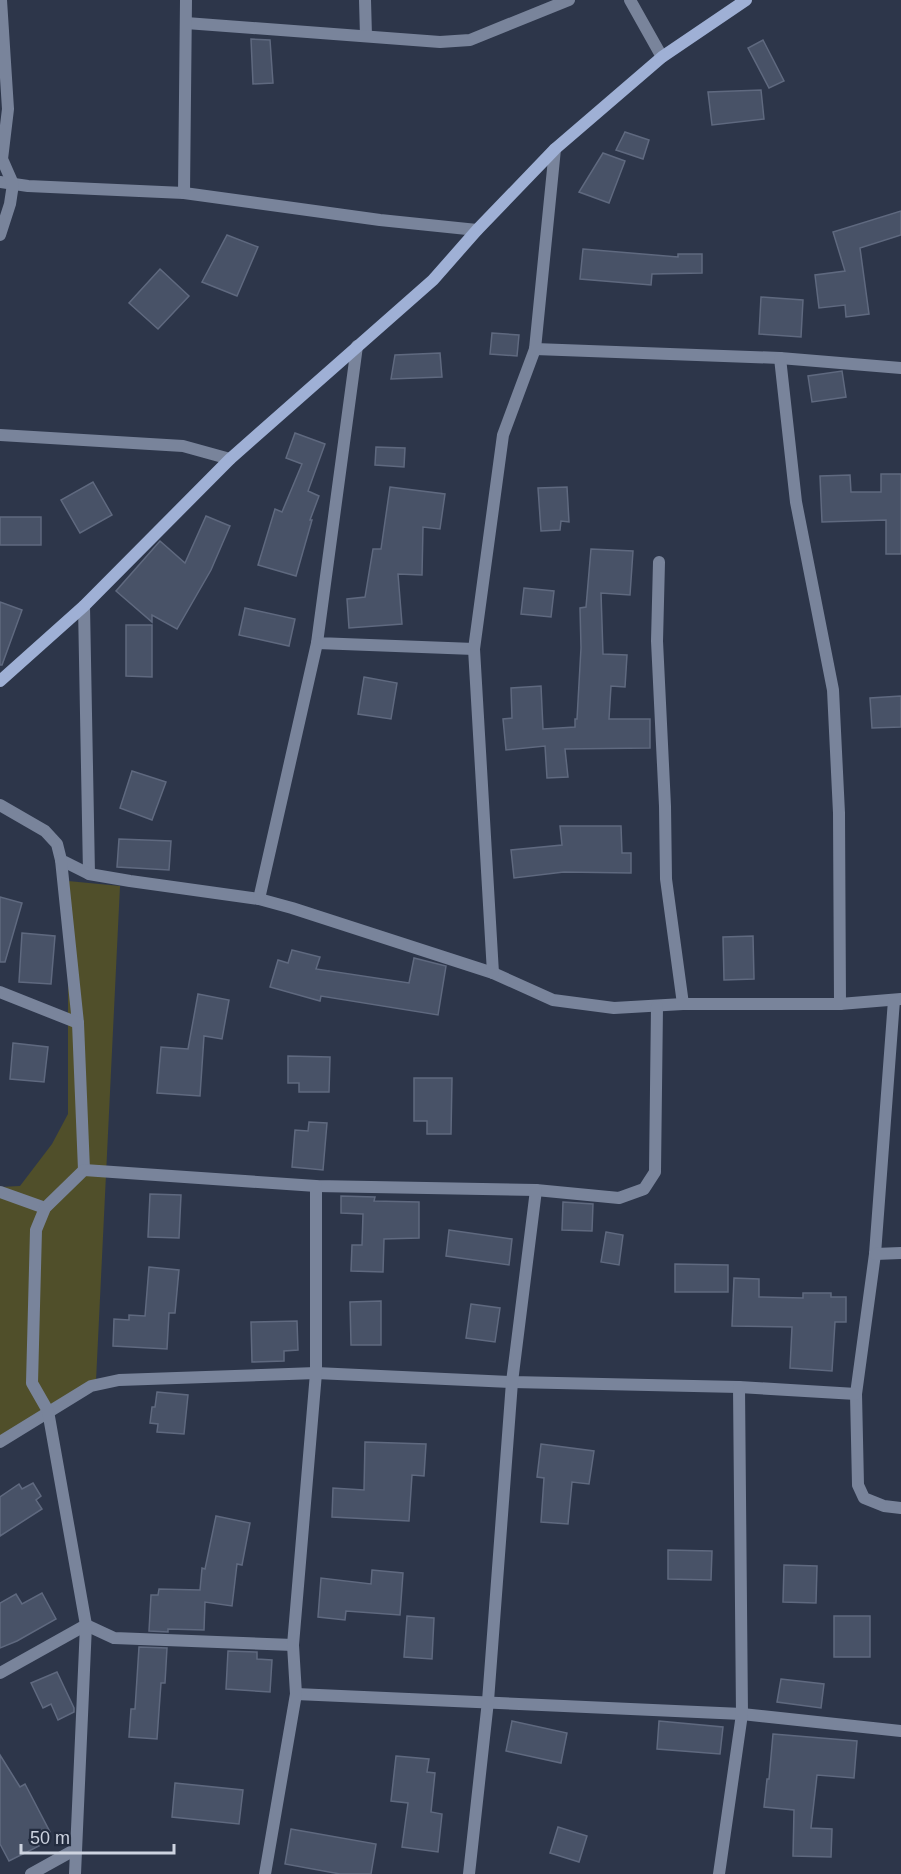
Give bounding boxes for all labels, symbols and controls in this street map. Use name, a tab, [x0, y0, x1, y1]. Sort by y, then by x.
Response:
scale bar	[21, 1817, 174, 1855]
text: 50 m	[30, 1828, 70, 1848]

